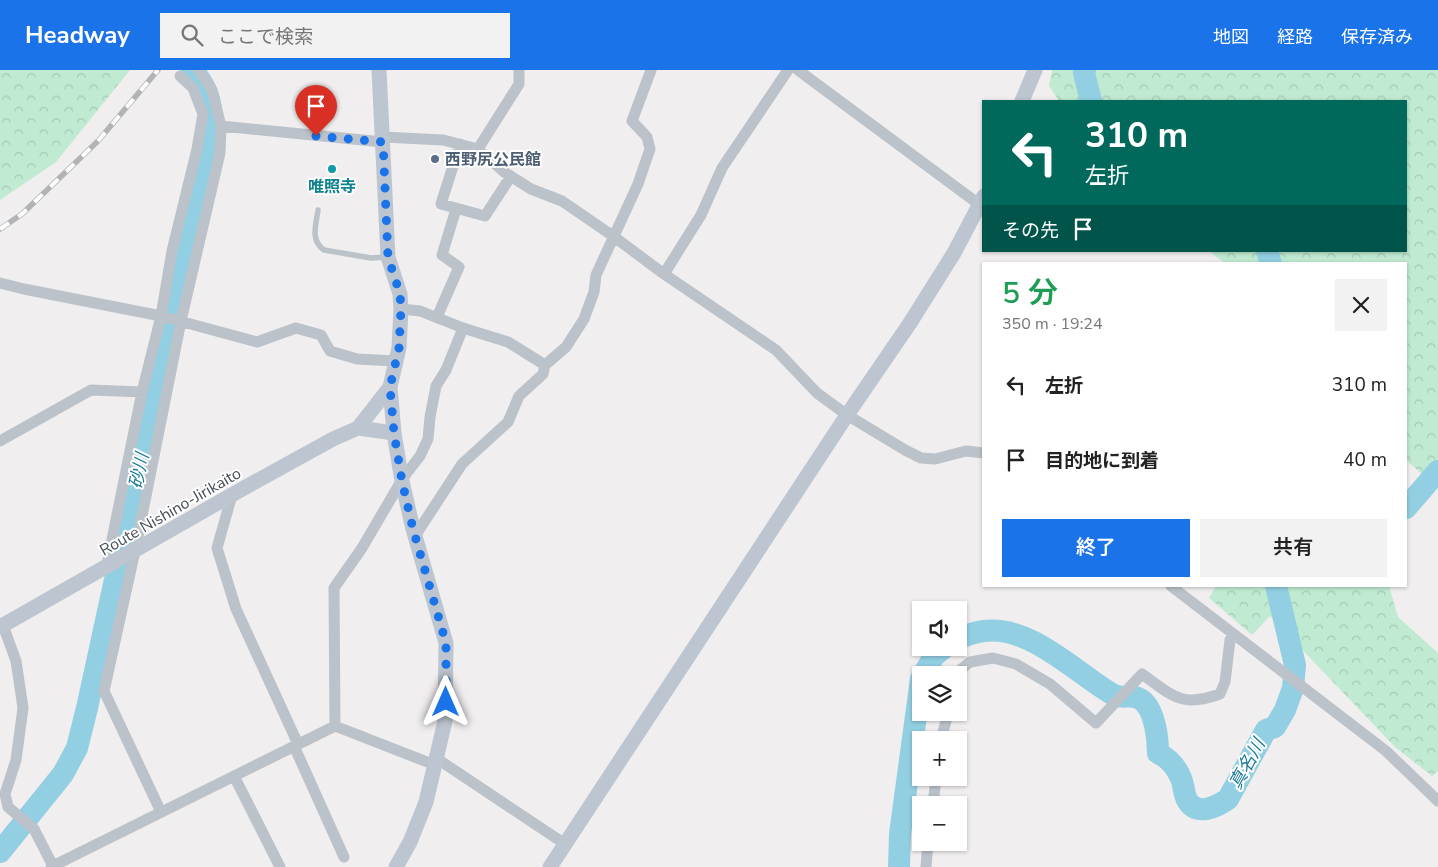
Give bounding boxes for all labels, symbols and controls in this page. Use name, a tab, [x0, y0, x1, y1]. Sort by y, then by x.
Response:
search box	[160, 13, 510, 58]
text: Headway	[25, 19, 130, 51]
icon: search	[178, 21, 206, 49]
text: ここで検索	[218, 24, 313, 50]
text: 地図	[1213, 25, 1249, 49]
text: 経路	[1277, 25, 1313, 49]
text: 保存済み	[1341, 25, 1413, 49]
pin	[295, 85, 337, 136]
icon: arrive	[302, 92, 330, 120]
text: 310 m	[1085, 112, 1188, 159]
icon: left	[1002, 120, 1067, 185]
place label: 西野尻公民館	[445, 149, 541, 171]
marker: 西野尻公民館	[429, 153, 441, 165]
text: 左折	[1085, 161, 1129, 191]
marker: 唯照寺	[326, 163, 338, 175]
place label: 唯照寺	[308, 176, 356, 198]
icon: arrive	[1069, 215, 1097, 243]
text: その先	[1002, 218, 1059, 244]
text: 5 分	[1002, 273, 1058, 314]
button: close	[1335, 279, 1387, 331]
text: 350 m · 19:24	[1002, 313, 1103, 335]
icon: left	[1002, 371, 1030, 399]
text: 310 m	[1332, 372, 1387, 398]
text: 左折	[1045, 373, 1083, 399]
icon: arrive	[1002, 446, 1030, 474]
text: 40 m	[1343, 447, 1387, 473]
text: 目的地に到着	[1045, 448, 1159, 474]
water label: 砂川	[124, 449, 155, 491]
street label: Route Nishino-Jirikaito	[96, 462, 245, 561]
button: 終了	[1002, 519, 1190, 577]
button: 共有	[1200, 519, 1387, 577]
map controls	[912, 601, 967, 851]
button: sound	[912, 601, 967, 656]
button: layers	[912, 666, 967, 721]
position arrow	[419, 675, 471, 727]
button: +	[912, 731, 967, 786]
water label: 真名川	[1223, 733, 1272, 793]
button: −	[912, 796, 967, 851]

